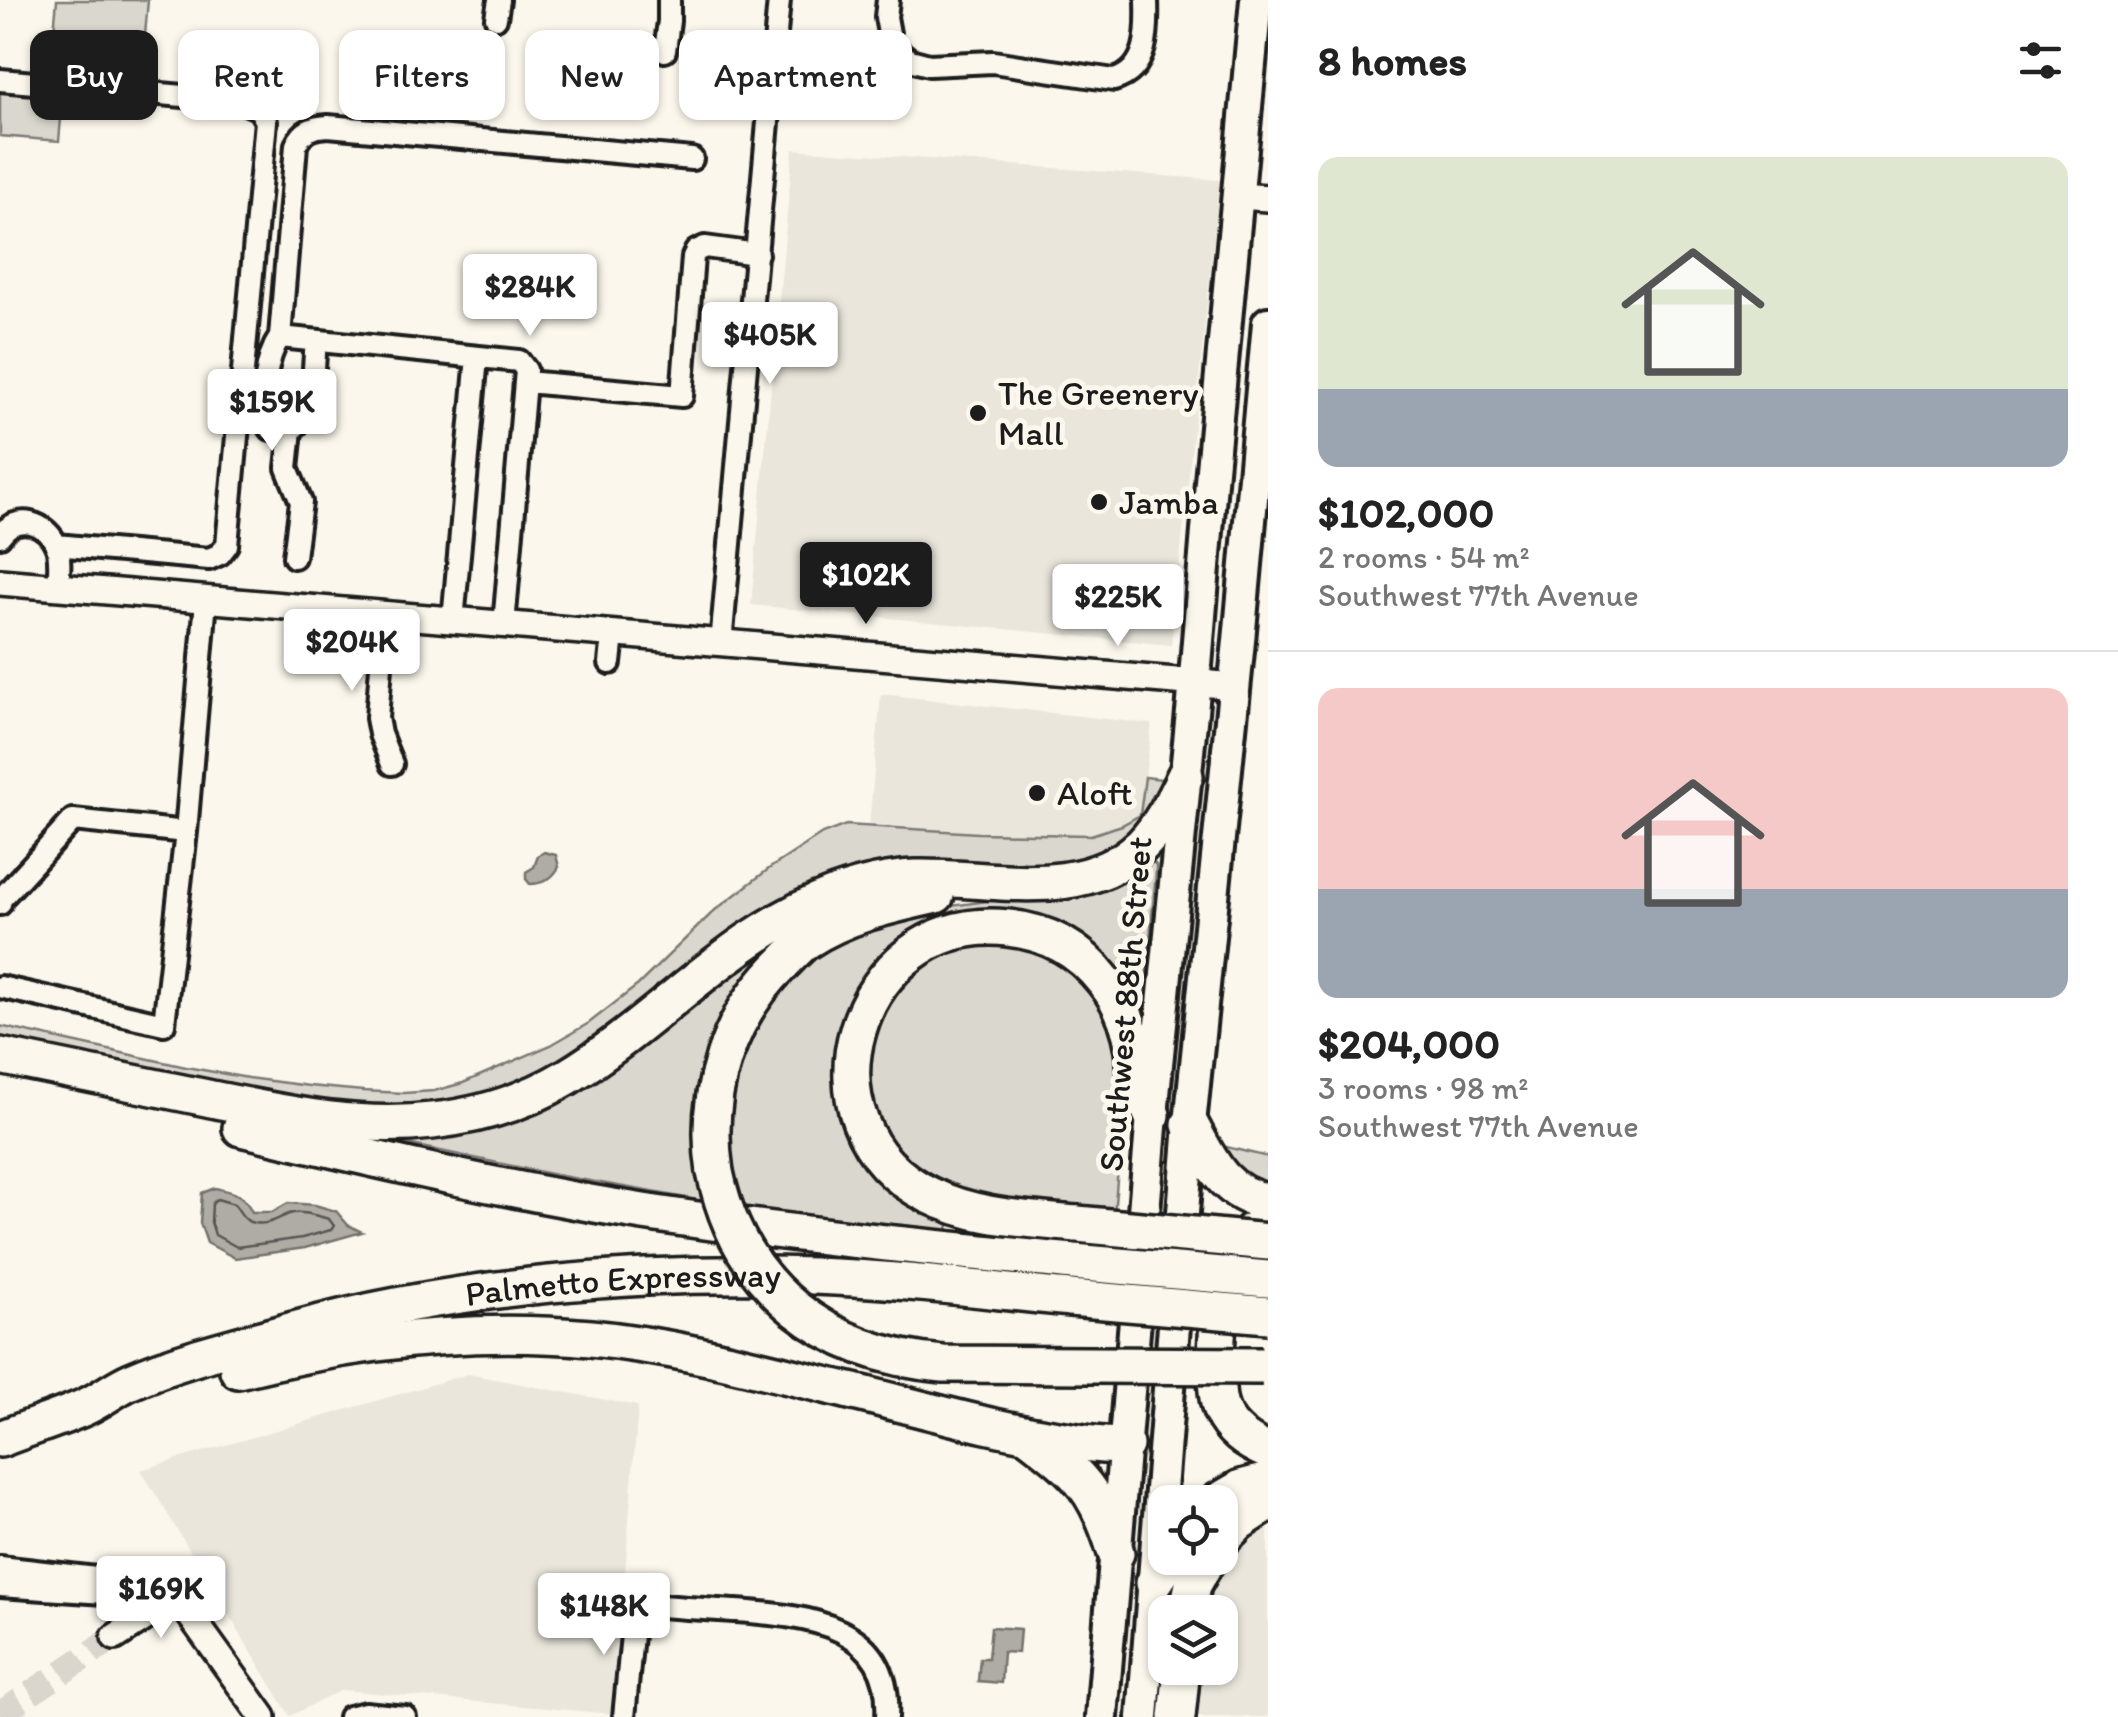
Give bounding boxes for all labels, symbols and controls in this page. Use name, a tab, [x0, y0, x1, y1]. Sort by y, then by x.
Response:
chip: Buy	[30, 30, 158, 120]
chip: Rent	[178, 30, 319, 120]
chip: Filters	[339, 30, 505, 120]
chip: New	[525, 30, 659, 120]
chip: Apartment	[679, 30, 912, 120]
icon: filters	[2013, 33, 2068, 88]
text: 8 homes	[1318, 35, 1467, 86]
icon: home	[1603, 222, 1783, 402]
pin: $284K	[460, 254, 600, 339]
text: $284K	[485, 267, 575, 305]
pin: $405K	[700, 302, 840, 387]
text: $405K	[724, 315, 816, 353]
pin: $159K	[202, 369, 342, 454]
place label: The Greenery Mall	[998, 372, 1199, 454]
text: $159K	[229, 382, 315, 420]
marker: The Greenery Mall	[967, 402, 989, 424]
place label: Jamba	[1119, 481, 1218, 523]
text: $102,000	[1318, 487, 1494, 538]
marker: Jamba	[1088, 491, 1110, 513]
text: 2 rooms · 54 m²	[1318, 538, 1530, 576]
pin: $102K	[796, 542, 936, 627]
text: $102K	[822, 555, 910, 593]
pin: $225K	[1048, 564, 1188, 649]
text: Southwest 77th Avenue	[1318, 576, 1639, 614]
text: $225K	[1074, 577, 1162, 615]
pin: $204K	[282, 609, 422, 694]
text: $204K	[306, 622, 398, 660]
icon: home	[1603, 753, 1783, 933]
place label: Aloft	[1057, 772, 1133, 814]
marker: Aloft	[1026, 782, 1048, 804]
street label: Southwest 88th Street	[1089, 835, 1161, 1173]
text: $204,000	[1318, 1018, 1500, 1069]
text: 3 rooms · 98 m²	[1318, 1069, 1529, 1107]
text: Southwest 77th Avenue	[1318, 1107, 1639, 1145]
street label: Palmetto Expressway	[462, 1254, 782, 1315]
map controls	[1148, 1485, 1238, 1685]
button: locate	[1148, 1485, 1238, 1575]
pin: $169K	[91, 1556, 231, 1641]
text: $169K	[118, 1569, 204, 1607]
pin: $148K	[534, 1573, 674, 1658]
text: $148K	[560, 1586, 648, 1624]
button: layers	[1148, 1595, 1238, 1685]

